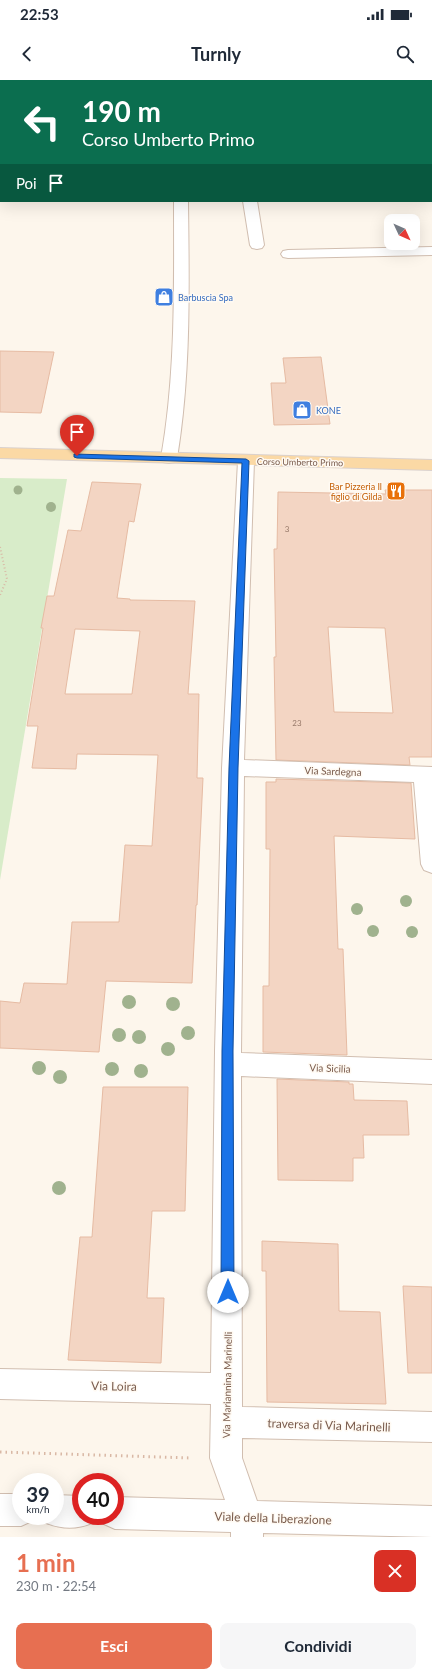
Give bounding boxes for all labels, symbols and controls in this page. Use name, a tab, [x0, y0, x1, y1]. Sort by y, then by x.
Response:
text: 22:53	[20, 5, 59, 23]
icon: back	[16, 43, 38, 65]
text: Turnly	[191, 43, 241, 65]
icon: search	[394, 43, 416, 65]
text: 190 m	[82, 94, 161, 128]
icon: left	[16, 96, 68, 148]
text: Corso Umberto Primo	[82, 128, 255, 150]
icon: arrive	[45, 172, 67, 194]
text: Poi	[16, 174, 37, 192]
north arrow	[384, 214, 420, 250]
map controls	[384, 214, 420, 250]
shop icon: Barbuscia Spa	[153, 286, 175, 308]
place label: Barbuscia Spa	[178, 292, 233, 303]
shop icon: KONE	[291, 399, 313, 421]
place label: KONE	[316, 405, 341, 416]
pin	[60, 415, 94, 456]
icon: arrive	[66, 421, 88, 443]
street label: Corso Umberto Primo	[257, 456, 343, 468]
restaurant icon: Bar Pizzeria Il figlio di Gilda	[385, 480, 407, 502]
place label: Bar Pizzeria Il figlio di Gilda	[329, 481, 382, 502]
house number: 3	[285, 524, 290, 534]
house number: 23	[292, 718, 302, 728]
street label: Via Sardegna	[304, 764, 362, 778]
street label: Via Sicilia	[309, 1061, 351, 1075]
position arrow	[207, 1271, 249, 1313]
street label: Via Mariannina Marinelli	[220, 1332, 234, 1438]
street label: Via Loira	[91, 1378, 137, 1394]
street label: traversa di Via Marinelli	[267, 1415, 391, 1435]
speed limit sign: 40	[72, 1473, 124, 1525]
text: 39	[26, 1482, 50, 1506]
text: km/h	[26, 1503, 50, 1515]
street label: Viale della Liberazione	[214, 1508, 332, 1528]
text: 1 min	[16, 1548, 76, 1577]
button: close	[374, 1550, 416, 1592]
text: 230 m · 22:54	[16, 1578, 96, 1594]
button: Esci	[16, 1623, 212, 1669]
button: Condividi	[220, 1623, 416, 1669]

